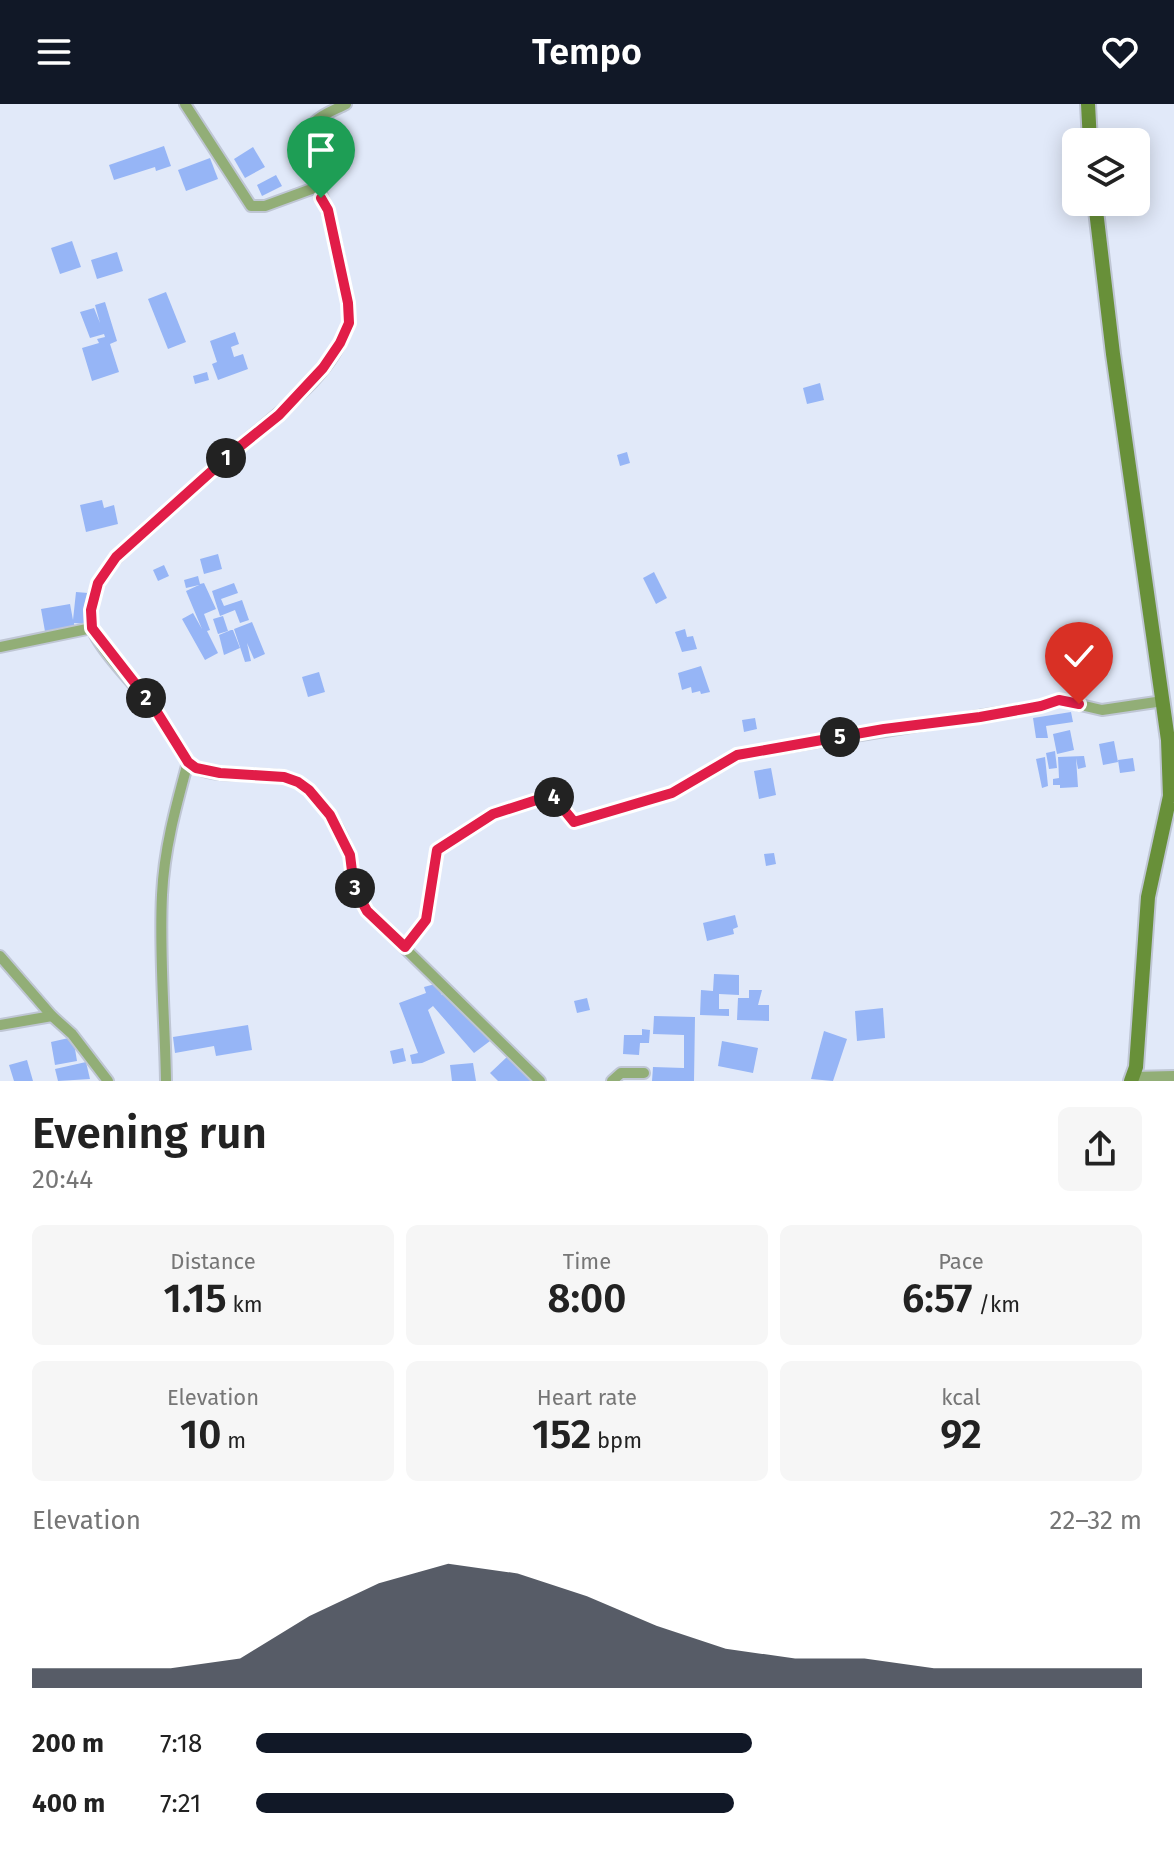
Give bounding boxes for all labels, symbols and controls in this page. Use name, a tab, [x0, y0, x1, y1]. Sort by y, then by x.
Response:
icon: menu	[32, 30, 76, 74]
text: Tempo	[532, 30, 642, 74]
icon: heart	[1098, 30, 1142, 74]
pin	[287, 116, 355, 198]
icon: arrive	[299, 128, 343, 172]
map controls	[1062, 128, 1150, 216]
button: layers	[1062, 128, 1150, 216]
pin: 1	[206, 438, 246, 478]
text: 1	[221, 444, 231, 471]
pin	[1045, 622, 1113, 704]
icon: check	[1057, 634, 1101, 678]
pin: 2	[126, 678, 166, 718]
text: 2	[140, 684, 152, 711]
pin: 5	[820, 717, 860, 757]
text: 5	[834, 723, 846, 750]
pin: 4	[534, 777, 574, 817]
text: 4	[548, 783, 560, 810]
pin: 3	[335, 868, 375, 908]
text: 3	[349, 874, 361, 901]
text: Evening run	[32, 1107, 267, 1160]
button: share	[1058, 1107, 1142, 1191]
text: 20:44	[32, 1164, 93, 1195]
text: Distance	[170, 1248, 256, 1275]
text: Time	[563, 1248, 611, 1275]
text: Pace	[938, 1248, 984, 1275]
text: 1.15	[163, 1275, 227, 1323]
text: 8:00	[548, 1275, 626, 1323]
text: 6:57	[902, 1275, 973, 1323]
text: km	[227, 1291, 263, 1318]
text: /km	[973, 1291, 1020, 1318]
text: Elevation	[167, 1384, 259, 1411]
text: Heart rate	[537, 1384, 637, 1411]
text: kcal	[941, 1384, 981, 1411]
text: 10	[180, 1411, 221, 1459]
text: 152	[532, 1411, 591, 1459]
text: 92	[940, 1411, 982, 1459]
text: m	[221, 1427, 246, 1454]
text: bpm	[591, 1427, 642, 1454]
text: Elevation	[32, 1505, 141, 1536]
text: 22–32 m	[1050, 1505, 1142, 1536]
text: 200 m	[32, 1728, 104, 1759]
text: 7:18	[160, 1728, 202, 1759]
text: 400 m	[32, 1788, 105, 1819]
text: 7:21	[160, 1788, 201, 1819]

